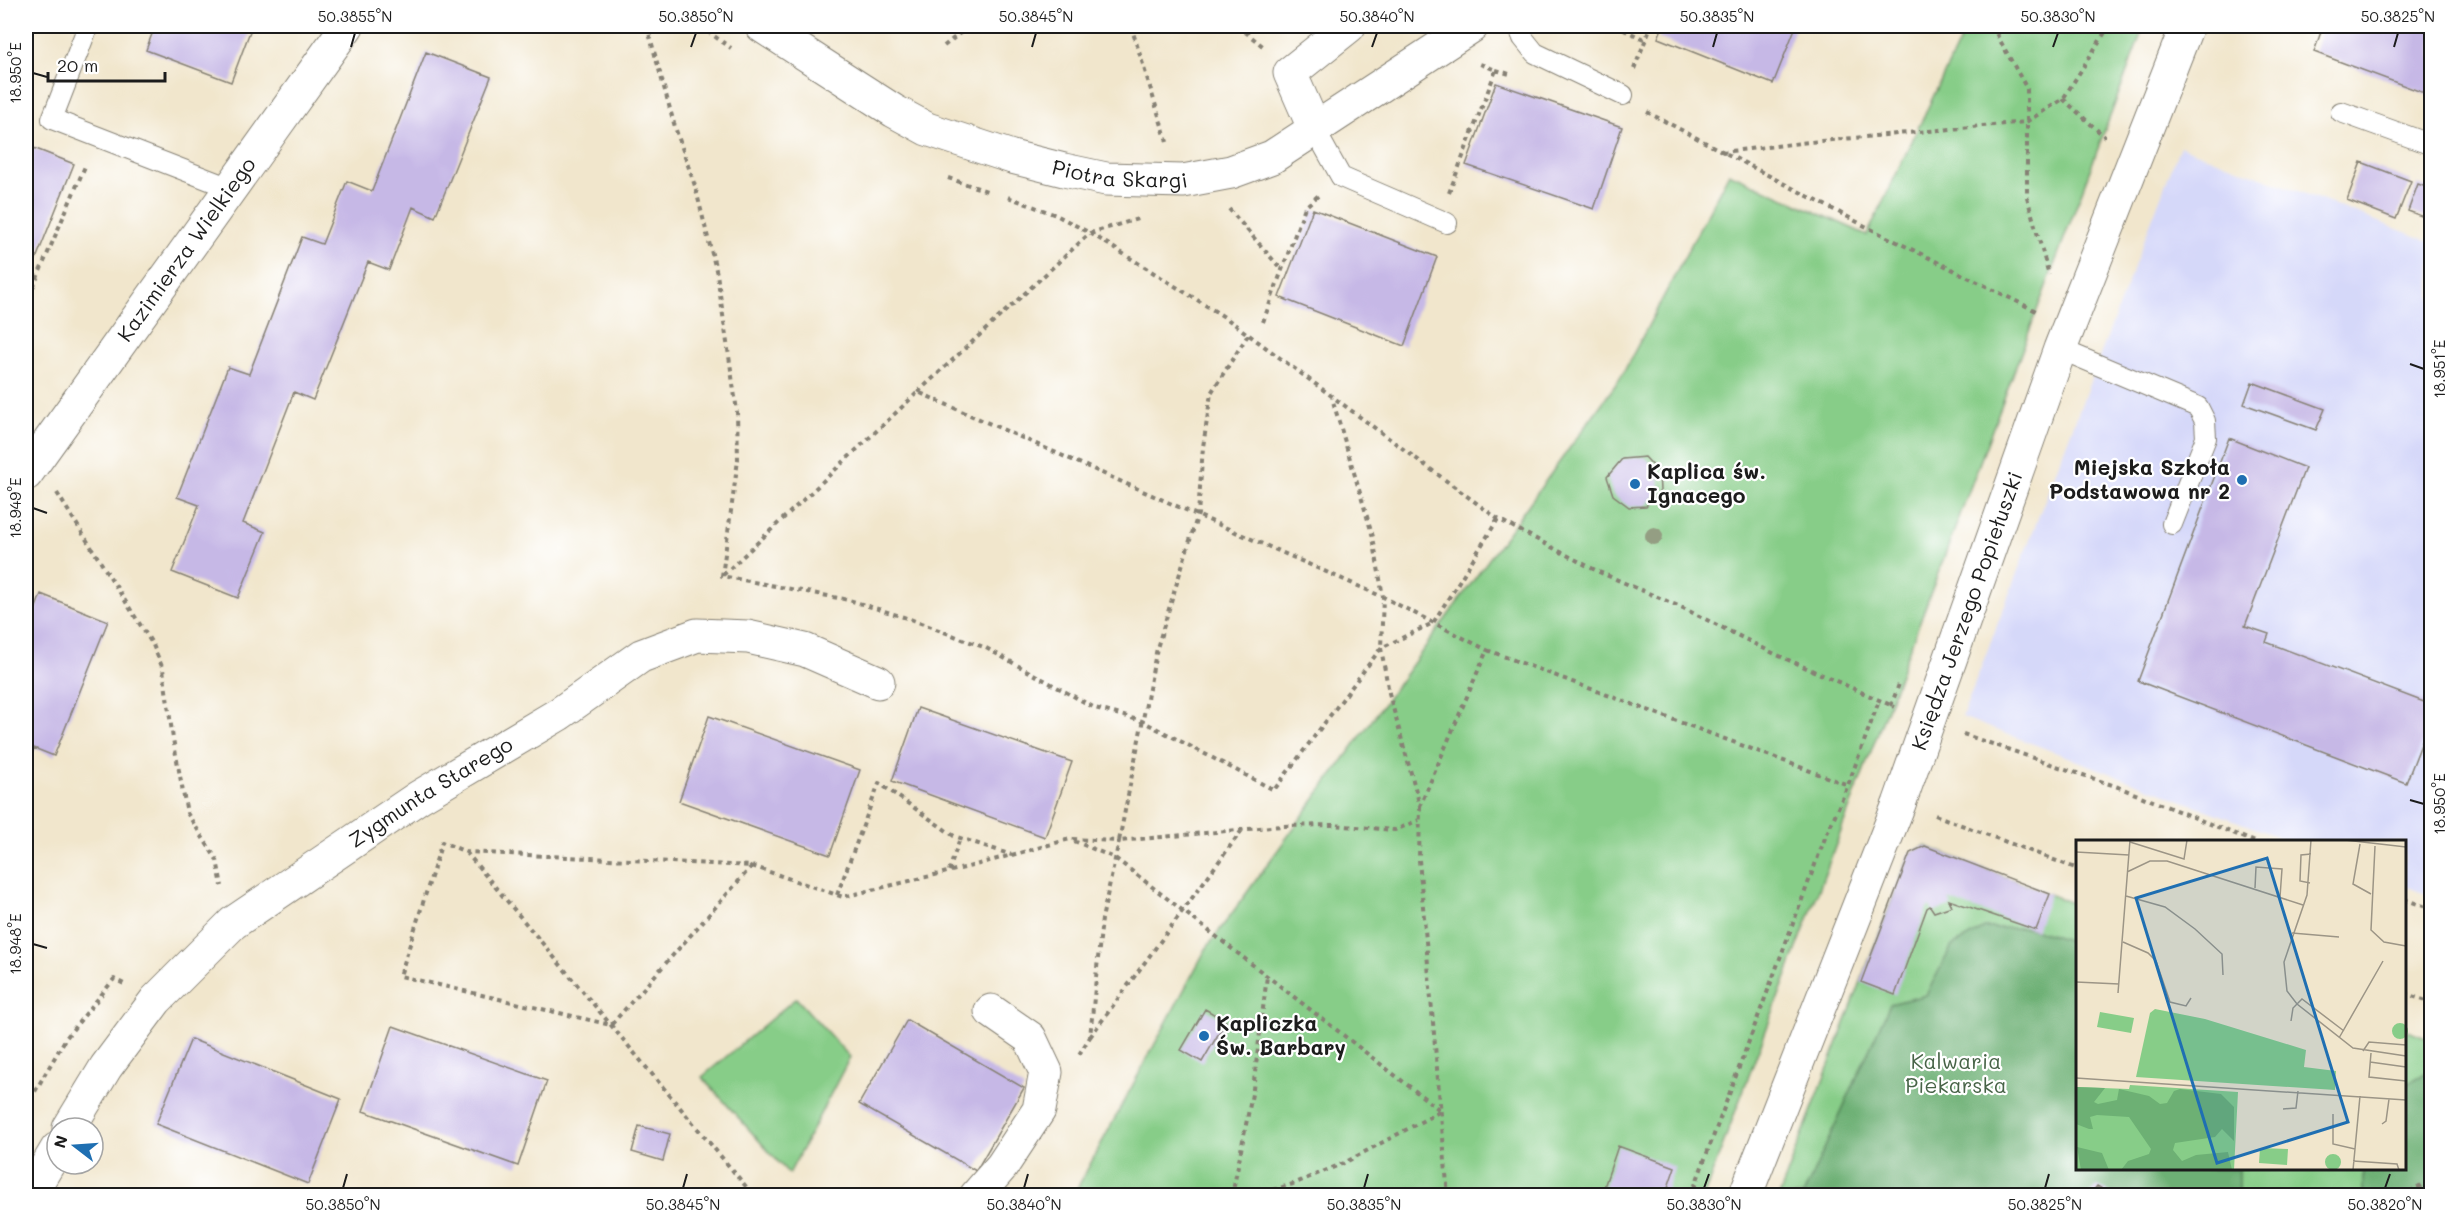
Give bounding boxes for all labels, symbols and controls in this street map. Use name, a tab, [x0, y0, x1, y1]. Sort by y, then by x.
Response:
text: 50.3855°N	[318, 6, 392, 26]
text: 50.3850°N	[658, 6, 734, 26]
text: 50.3845°N	[999, 6, 1073, 26]
text: 50.3840°N	[1339, 6, 1415, 26]
text: 50.3835°N	[1680, 6, 1754, 26]
text: 50.3830°N	[2020, 6, 2096, 26]
text: 50.3825°N	[2361, 6, 2435, 26]
text: 18.950°E	[5, 42, 25, 104]
scale bar	[48, 45, 165, 83]
text: 20 m	[57, 53, 98, 77]
street label: Kazimierza Wielkiego	[110, 151, 261, 346]
street label: Piotra Skargi	[1049, 153, 1190, 193]
text: 18.951°E	[2429, 339, 2449, 398]
place label: Miejska Szkoła Podstawowa nr 2	[2049, 453, 2230, 504]
place label: Kaplica św. Ignacego	[1647, 457, 1766, 508]
street label: Księdza Jerzego Popiełuszki	[1904, 467, 2028, 753]
marker: Miejska Szkoła Podstawowa nr 2	[2235, 473, 2249, 487]
text: 18.949°E	[5, 477, 25, 539]
marker: Kaplica św. Ignacego	[1628, 477, 1642, 491]
street label: Zygmunta Starego	[343, 730, 517, 853]
text: 18.950°E	[2429, 773, 2449, 835]
inset map	[2076, 840, 2406, 1170]
text: 18.948°E	[5, 913, 25, 975]
place label: Kapliczka Św. Barbary	[1216, 1009, 1346, 1061]
marker: Kapliczka Św. Barbary	[1197, 1029, 1211, 1043]
park label: Kalwaria Piekarska	[1905, 1047, 2007, 1098]
north arrow	[45, 1116, 105, 1176]
text: N	[48, 1133, 72, 1150]
text: 50.3850°N	[305, 1194, 381, 1214]
text: 50.3845°N	[646, 1194, 720, 1214]
text: 50.3840°N	[986, 1194, 1062, 1214]
text: 50.3835°N	[1327, 1194, 1401, 1214]
text: 50.3830°N	[1666, 1194, 1742, 1214]
text: 50.3825°N	[2008, 1194, 2082, 1214]
text: 50.3820°N	[2348, 1194, 2422, 1214]

